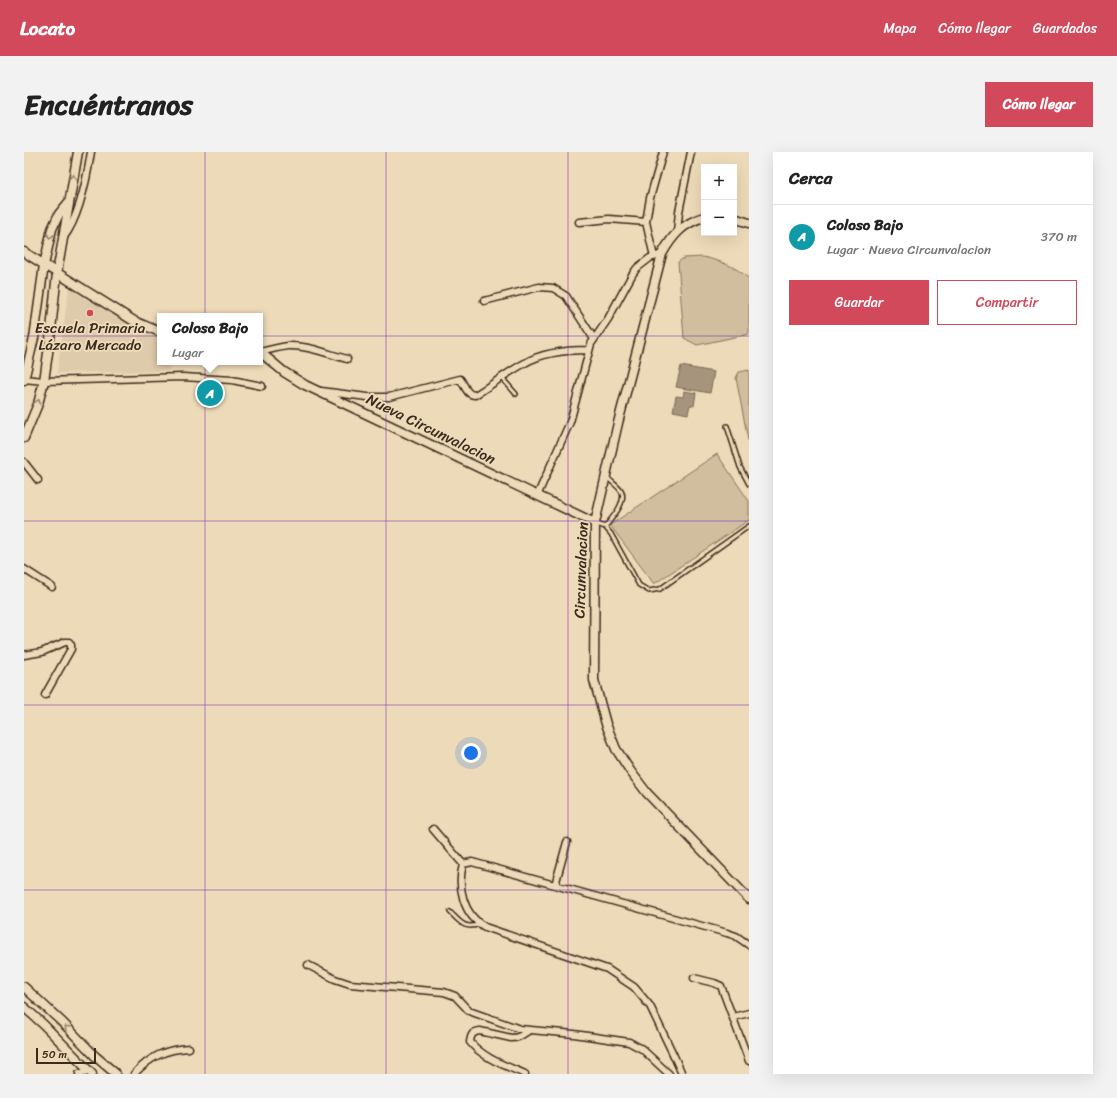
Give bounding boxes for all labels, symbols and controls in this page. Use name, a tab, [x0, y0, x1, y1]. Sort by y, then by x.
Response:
text: Locato	[20, 12, 75, 45]
text: Mapa	[883, 16, 916, 41]
text: Cómo llegar	[938, 16, 1011, 41]
text: Guardados	[1033, 16, 1097, 41]
text: Encuéntranos	[24, 80, 193, 129]
button: Cómo llegar	[985, 82, 1093, 127]
text: Cerca	[789, 163, 832, 193]
map controls	[701, 164, 737, 236]
button: +	[701, 164, 737, 200]
one-way arrow	[69, 174, 77, 180]
button: −	[701, 200, 737, 236]
text: Coloso Bajo	[827, 212, 903, 238]
text: A	[798, 225, 806, 248]
text: 370 m	[1041, 225, 1077, 248]
one-way arrow	[47, 233, 55, 239]
text: Lugar · Nueva Circunvalacion	[827, 238, 991, 261]
button: Guardar	[789, 280, 929, 325]
button: Compartir	[937, 280, 1077, 325]
marker: Escuela Primaria Lázaro Mercado	[85, 308, 95, 318]
popup	[157, 313, 263, 365]
place label: Escuela Primaria Lázaro Mercado	[35, 315, 146, 358]
text: Coloso Bajo	[172, 315, 248, 341]
text: Lugar	[172, 341, 203, 364]
pin: A	[197, 378, 223, 408]
street label: Nueva Circunvalacion	[362, 386, 500, 472]
one-way arrow	[33, 398, 42, 405]
street label: Circunvalacion	[566, 521, 596, 619]
your location	[461, 743, 481, 763]
one-way arrow	[65, 1026, 72, 1033]
text: 50 m	[42, 1045, 67, 1064]
scale bar	[36, 1046, 96, 1065]

